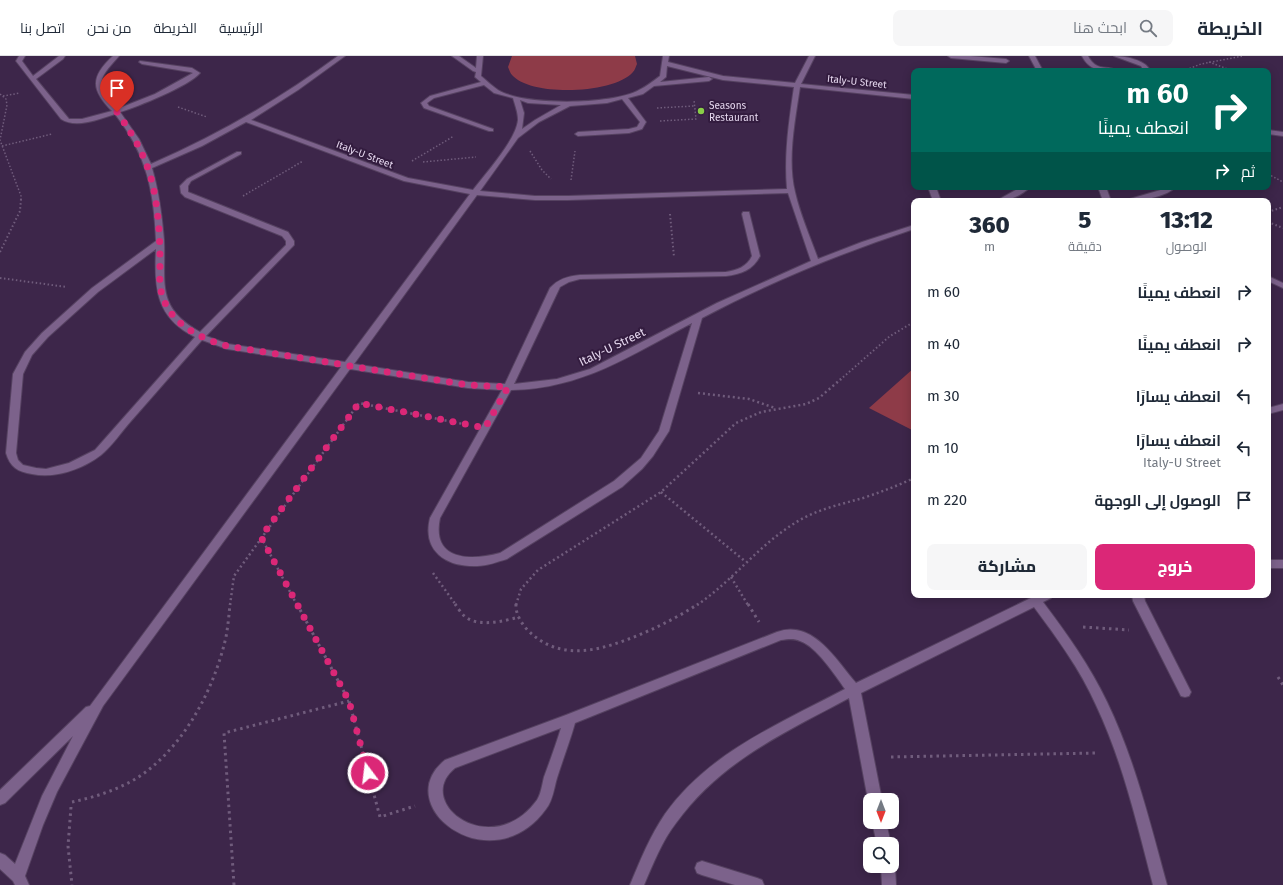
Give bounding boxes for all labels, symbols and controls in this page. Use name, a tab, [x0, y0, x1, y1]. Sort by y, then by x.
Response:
search box	[893, 10, 1173, 46]
icon: search	[1137, 17, 1159, 39]
text: الخريطة	[1197, 17, 1263, 40]
text: ابحث هنا	[1073, 19, 1127, 37]
text: اتصل بنا	[20, 20, 65, 37]
text: من نحن	[87, 20, 131, 37]
text: الخريطة	[153, 20, 197, 37]
text: الرئيسية	[219, 20, 263, 37]
pin	[100, 71, 134, 112]
street label: Italy-U Street	[826, 73, 888, 91]
icon: arrive	[106, 77, 128, 99]
text: 60 m	[1127, 77, 1189, 110]
icon: right	[1203, 84, 1255, 136]
place label: Seasons Restaurant	[709, 100, 759, 124]
marker: Seasons Restaurant	[696, 106, 706, 116]
text: انعطف يمينًا	[1098, 117, 1189, 139]
street label: Italy-U Street	[335, 139, 395, 171]
icon: right	[1211, 160, 1233, 182]
text: ثم	[1241, 163, 1255, 181]
text: 5	[1078, 206, 1091, 234]
text: 13:12	[1160, 206, 1213, 234]
text: 360	[969, 211, 1010, 239]
text: m	[984, 239, 995, 254]
text: دقيقة	[1068, 239, 1102, 254]
text: الوصول	[1166, 239, 1207, 254]
icon: right	[1233, 281, 1255, 303]
text: 60 m	[927, 283, 960, 301]
text: انعطف يمينًا	[1137, 284, 1221, 302]
street label: Italy-U Street	[577, 325, 648, 369]
icon: right	[1233, 333, 1255, 355]
text: 40 m	[927, 335, 960, 353]
text: انعطف يمينًا	[1137, 336, 1221, 354]
icon: left	[1233, 385, 1255, 407]
text: 30 m	[927, 387, 960, 405]
text: انعطف يسارًا	[1136, 388, 1221, 406]
text: انعطف يسارًا	[1136, 432, 1221, 450]
icon: left	[1233, 437, 1255, 459]
text: 10 m	[927, 439, 959, 457]
text: Italy-U Street	[1143, 455, 1221, 470]
icon: arrive	[1233, 489, 1255, 511]
text: 220 m	[927, 491, 967, 509]
text: الوصول إلى الوجهة	[1094, 492, 1221, 510]
button: مشاركة	[927, 544, 1087, 590]
button: خروج	[1095, 544, 1255, 590]
position arrow	[347, 752, 389, 794]
north arrow	[863, 793, 899, 829]
map controls	[863, 793, 899, 873]
button: search	[863, 837, 899, 873]

